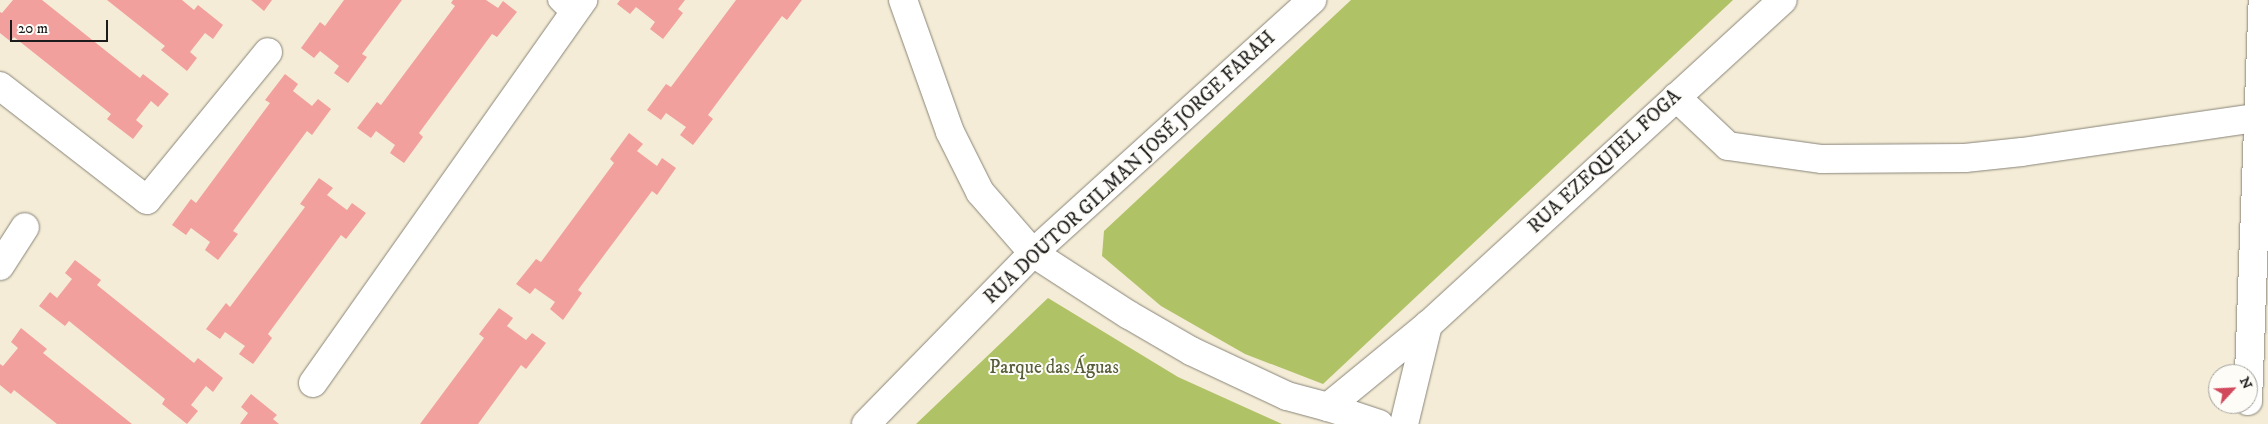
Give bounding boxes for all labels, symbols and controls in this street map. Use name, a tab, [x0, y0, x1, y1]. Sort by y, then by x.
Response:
scale bar	[12, 10, 110, 42]
text: 20 m	[18, 19, 48, 38]
street label: RUA DOUTOR GILMAN JOSÉ JORGE FARAH	[980, 27, 1280, 309]
street label: RUA EZEQUIEL FOGA	[1524, 85, 1686, 239]
park label: Parque das Águas	[989, 357, 1119, 379]
north arrow	[2208, 364, 2258, 414]
text: N	[2235, 374, 2256, 392]

